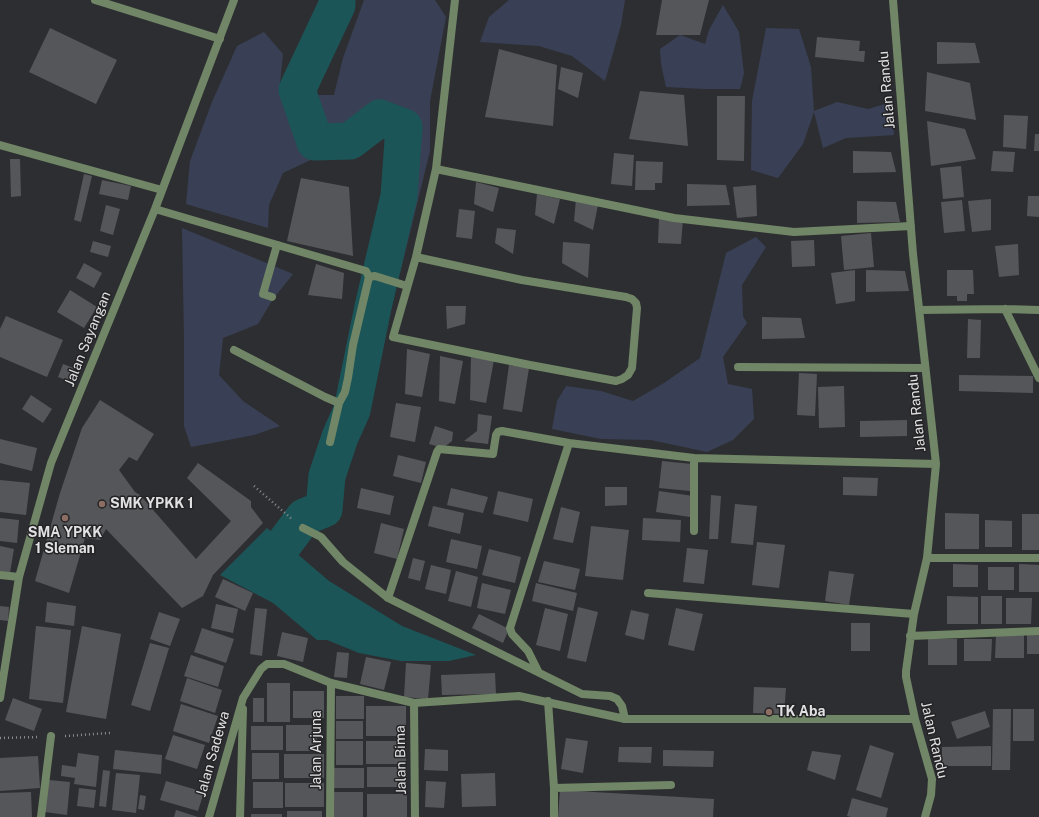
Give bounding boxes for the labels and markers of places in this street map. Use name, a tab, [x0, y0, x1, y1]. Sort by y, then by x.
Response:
place label: SMK YPKK 1	[110, 496, 193, 512]
marker: SMK YPKK 1	[97, 499, 107, 509]
marker: SMA YPKK 1 Sleman	[60, 513, 70, 523]
place label: SMA YPKK 1 Sleman	[28, 525, 102, 558]
place label: TK Aba	[777, 704, 825, 720]
marker: TK Aba	[764, 707, 774, 717]

